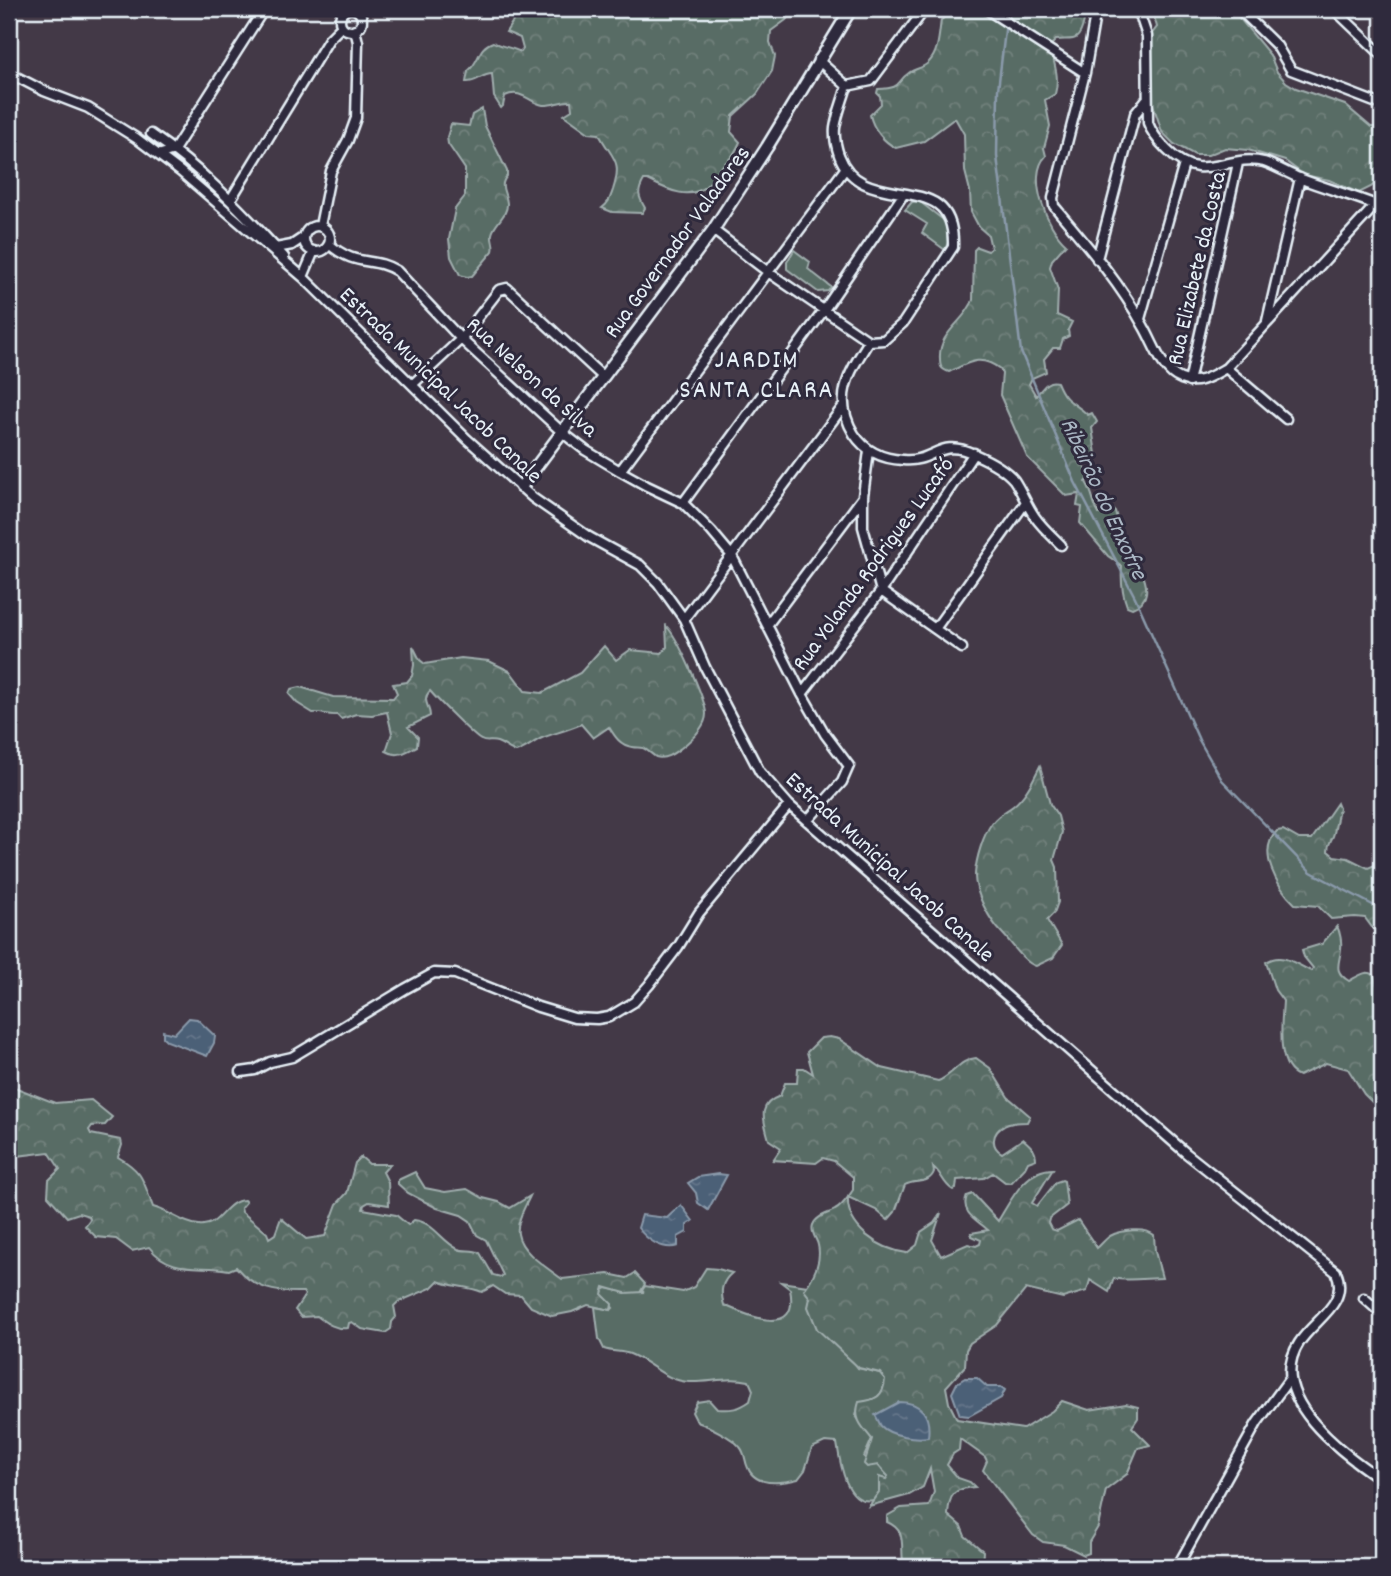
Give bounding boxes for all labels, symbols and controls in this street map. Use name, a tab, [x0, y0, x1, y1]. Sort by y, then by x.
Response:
street label: Rua Governador Valadares	[597, 140, 760, 346]
street label: Rua Elizabete da Costa	[1160, 167, 1237, 369]
street label: Estrada Municipal Jacob Canale	[330, 280, 549, 493]
street label: Rua Nelson da Silva	[458, 310, 605, 448]
district label: JARDIM SANTA CLARA	[679, 343, 835, 410]
water label: Ribeirão do Enxofre	[1050, 413, 1155, 587]
street label: Rua Yolanda Rodrigues Lucafó	[786, 451, 964, 679]
street label: Estrada Municipal Jacob Canale	[777, 765, 1001, 972]

